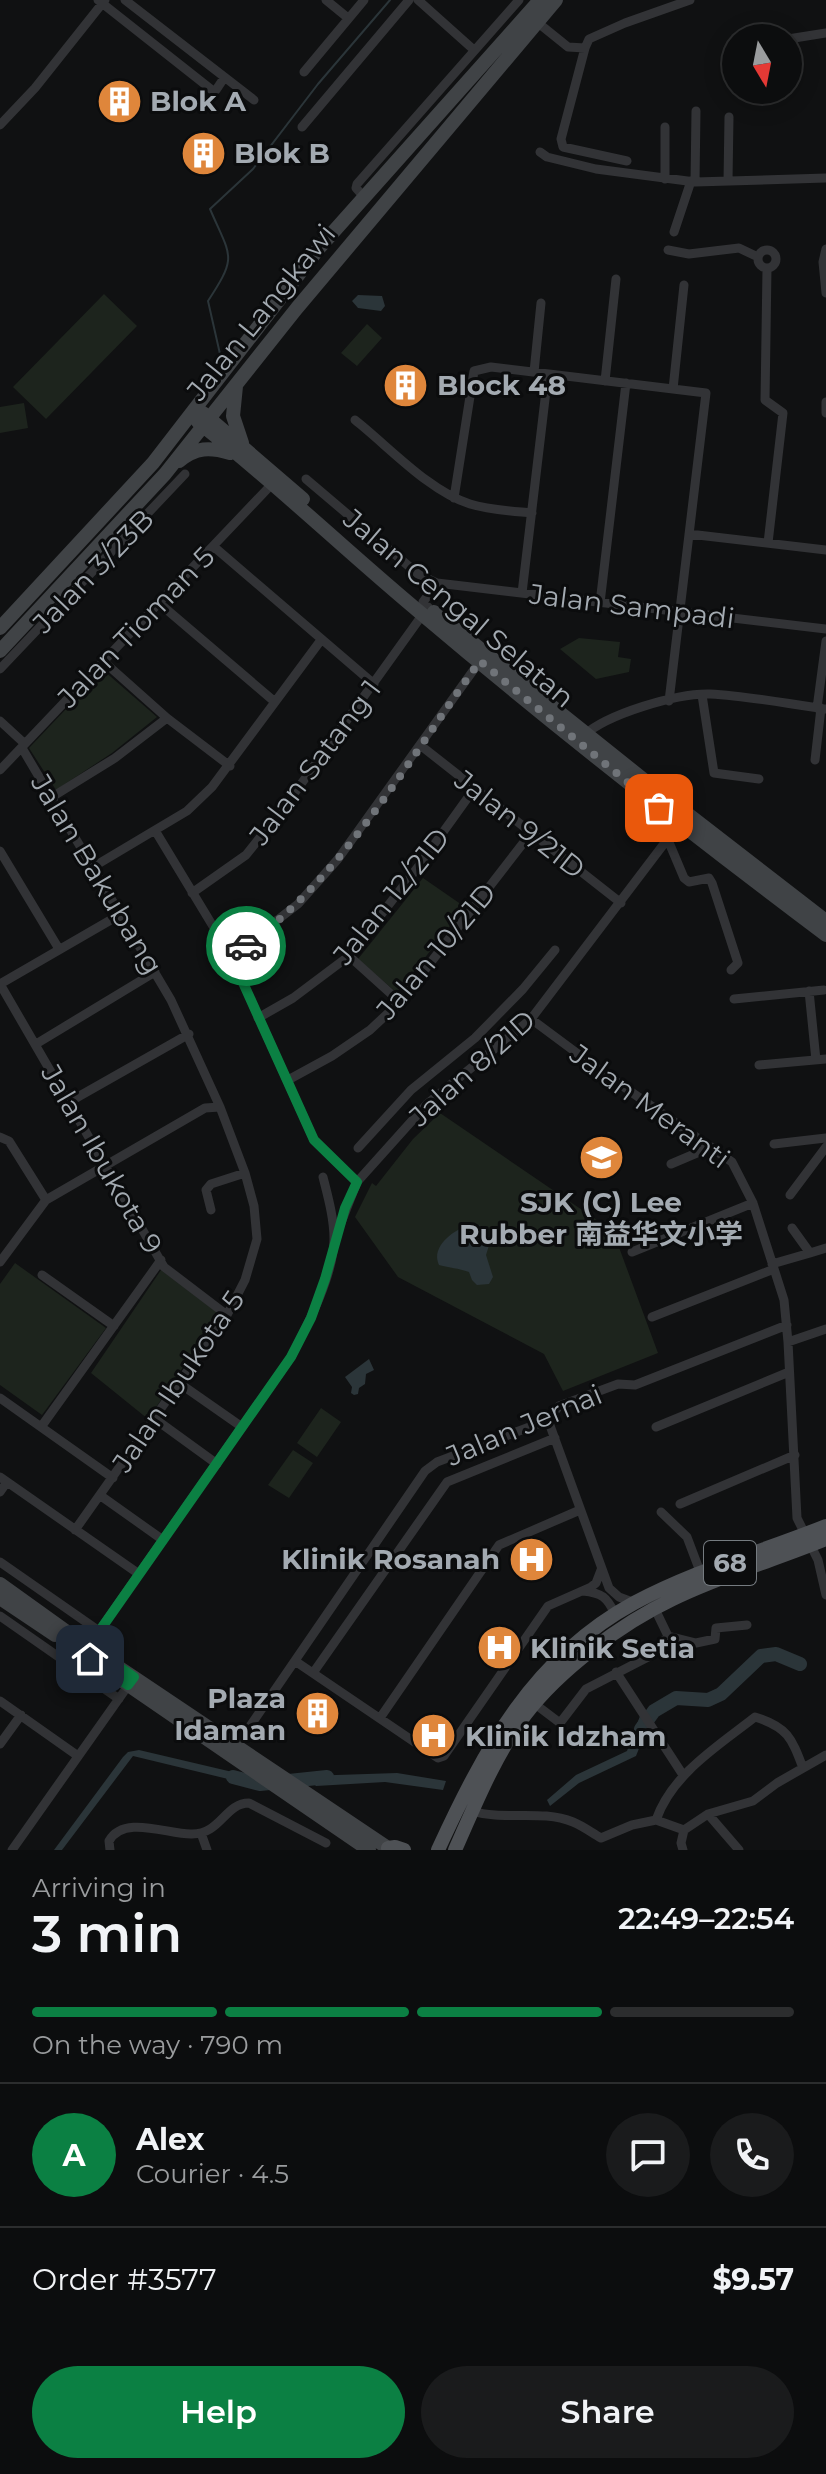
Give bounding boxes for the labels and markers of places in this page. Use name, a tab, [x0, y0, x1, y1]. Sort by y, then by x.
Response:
building icon: Blok A	[95, 77, 143, 125]
place label: Blok A	[150, 84, 246, 118]
building icon: Blok B	[179, 129, 227, 177]
place label: Blok B	[234, 136, 330, 170]
building icon: Block 48	[382, 361, 430, 409]
place label: Block 48	[437, 368, 566, 402]
pin	[625, 774, 693, 842]
school or university icon: SJK (C) Lee Rubber 南益华文小学	[577, 1133, 625, 1181]
place label: SJK (C) Lee Rubber 南益华文小学	[459, 1185, 743, 1251]
hospital icon: Klinik Rosanah	[507, 1535, 555, 1583]
place label: Klinik Rosanah	[281, 1542, 500, 1576]
hospital icon: Klinik Setia	[475, 1624, 523, 1672]
pin	[56, 1625, 124, 1693]
place label: Klinik Setia	[530, 1631, 695, 1665]
place label: Plaza Idaman	[174, 1681, 286, 1747]
building icon: Plaza Idaman	[293, 1690, 341, 1738]
hospital icon: Klinik Idzham	[410, 1712, 458, 1760]
place label: Klinik Idzham	[465, 1719, 666, 1753]

